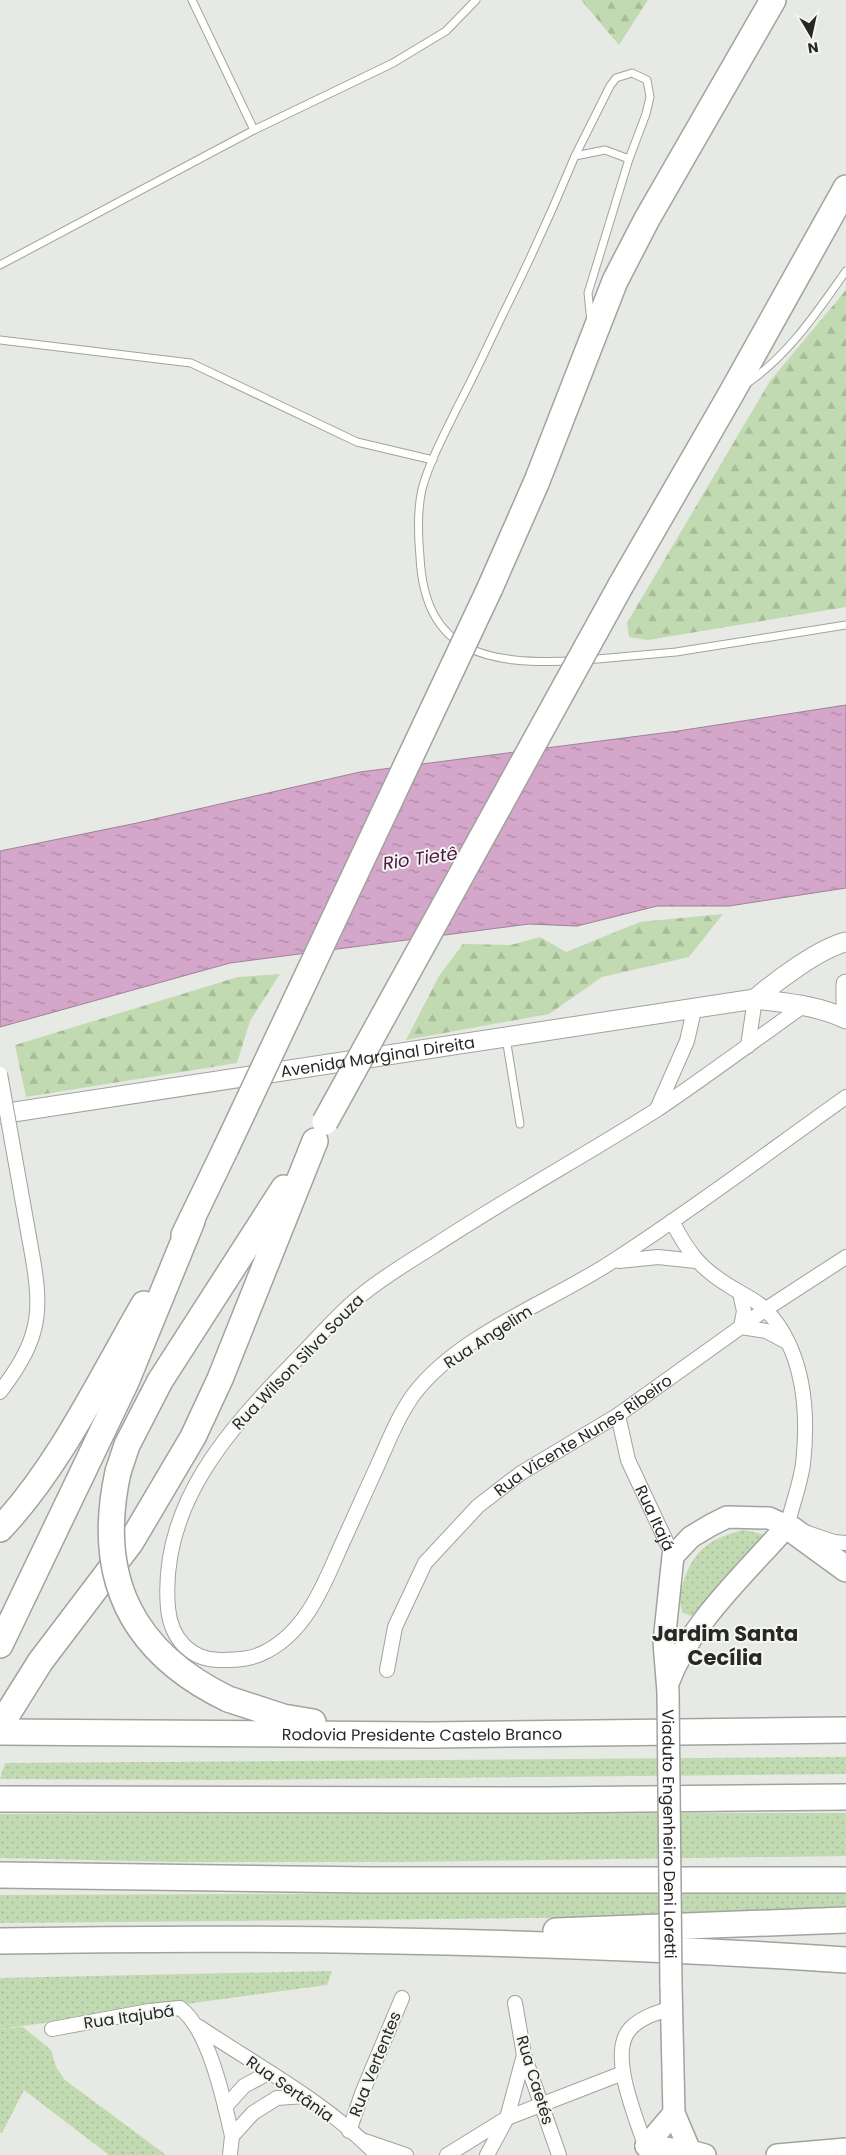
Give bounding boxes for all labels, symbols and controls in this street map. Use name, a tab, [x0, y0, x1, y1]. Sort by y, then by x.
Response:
north arrow	[786, 10, 836, 60]
text: N	[806, 37, 820, 59]
water label: Rio Tietê	[381, 840, 459, 876]
street label: Avenida Marginal Direita	[279, 1030, 476, 1083]
street label: Rua Wilson Silva Souza	[227, 1289, 369, 1435]
street label: Rua Angelim	[439, 1300, 537, 1374]
street label: Rua Vicente Nunes Ribeiro	[489, 1368, 677, 1501]
street label: Rua Itajá	[630, 1481, 680, 1555]
district label: Jardim Santa Cecília	[652, 1619, 798, 1672]
street label: Viaduto Engenheiro Deni Loretti	[657, 1709, 682, 1959]
street label: Rodovia Presidente Castelo Branco	[282, 1722, 562, 1747]
street label: Rua Itajubá	[82, 1999, 176, 2035]
street label: Rua Vertentes	[343, 2008, 407, 2120]
street label: Rua Caetés	[511, 2033, 559, 2127]
street label: Rua Sertânia	[242, 2050, 338, 2128]

